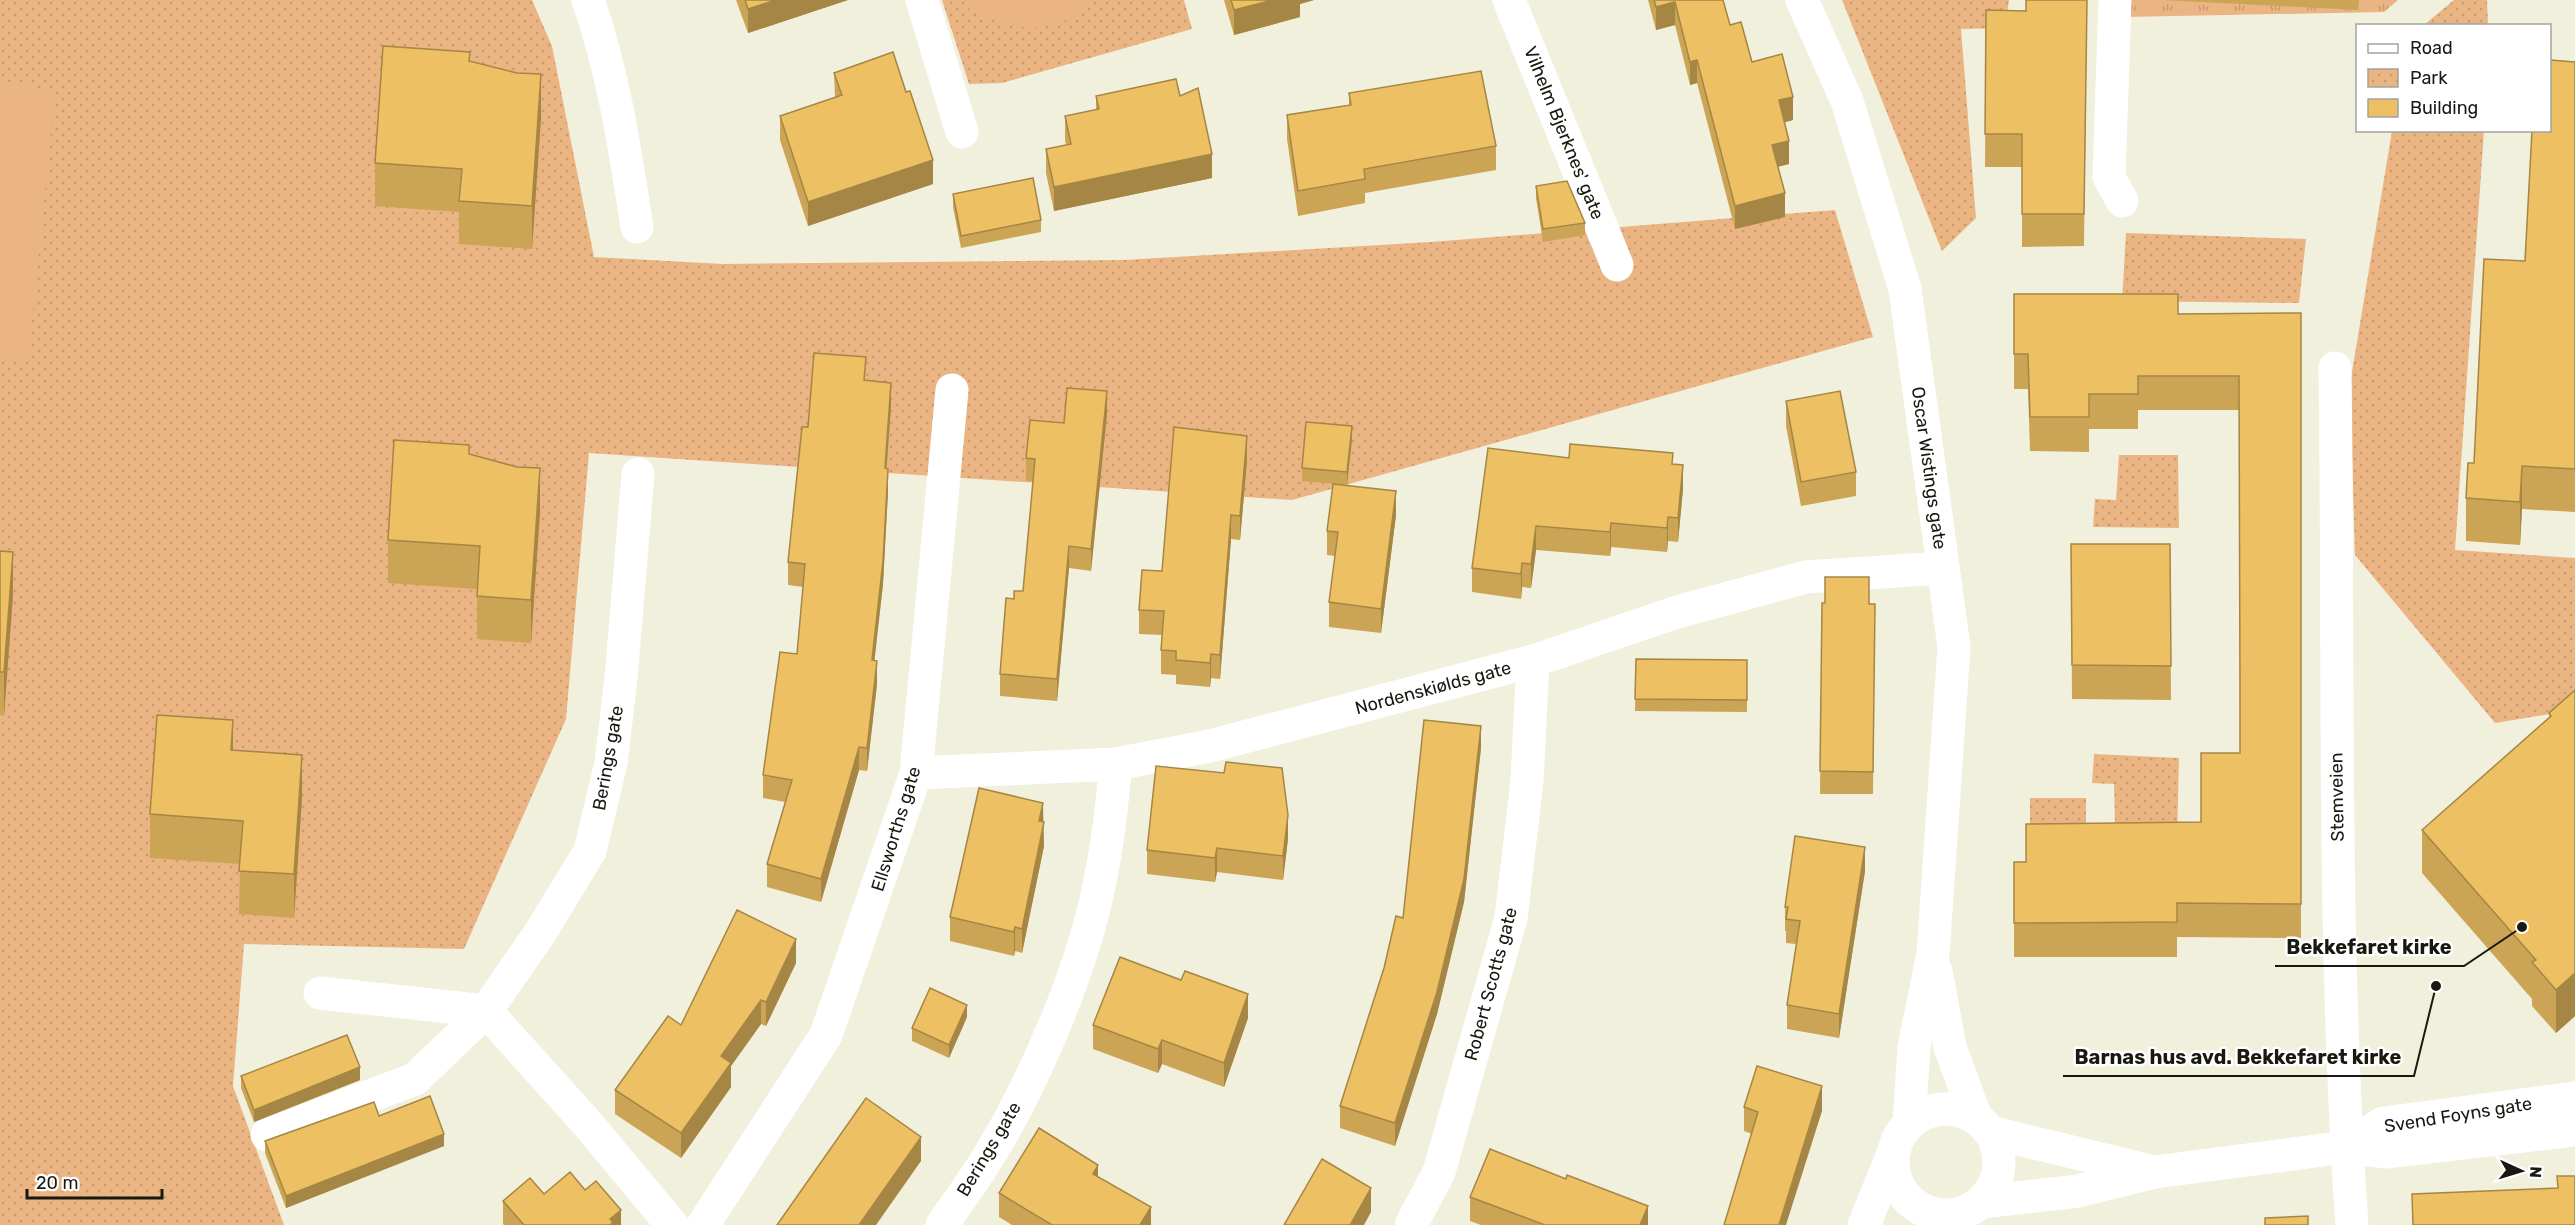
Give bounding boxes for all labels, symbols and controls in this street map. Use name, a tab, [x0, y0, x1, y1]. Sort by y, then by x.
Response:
legend	[2356, 24, 2551, 132]
text: Road	[2410, 37, 2453, 59]
street label: Vilhelm Bjerknes' gate	[1519, 43, 1609, 223]
text: Park	[2410, 67, 2448, 89]
text: Building	[2410, 97, 2478, 119]
street label: Oscar Wistings gate	[1907, 385, 1951, 551]
street label: Nordenskiølds gate	[1353, 657, 1513, 719]
street label: Berings gate	[588, 704, 628, 812]
street label: Stemveien	[2325, 752, 2349, 842]
street label: Ellsworths gate	[867, 764, 925, 894]
street label: Robert Scotts gate	[1460, 905, 1522, 1063]
callout: Bekkefaret kirke	[2275, 928, 2464, 966]
text: Bekkefaret kirke	[2286, 935, 2452, 959]
callout: Barnas hus avd. Bekkefaret kirke	[2063, 1038, 2414, 1076]
text: Barnas hus avd. Bekkefaret kirke	[2075, 1045, 2402, 1069]
street label: Svend Foyns gate	[2383, 1092, 2533, 1138]
street label: Berings gate	[952, 1098, 1026, 1200]
north arrow	[2491, 1141, 2551, 1201]
scale bar	[27, 1162, 162, 1200]
text: N	[2526, 1166, 2545, 1178]
text: 20 m	[36, 1172, 78, 1194]

